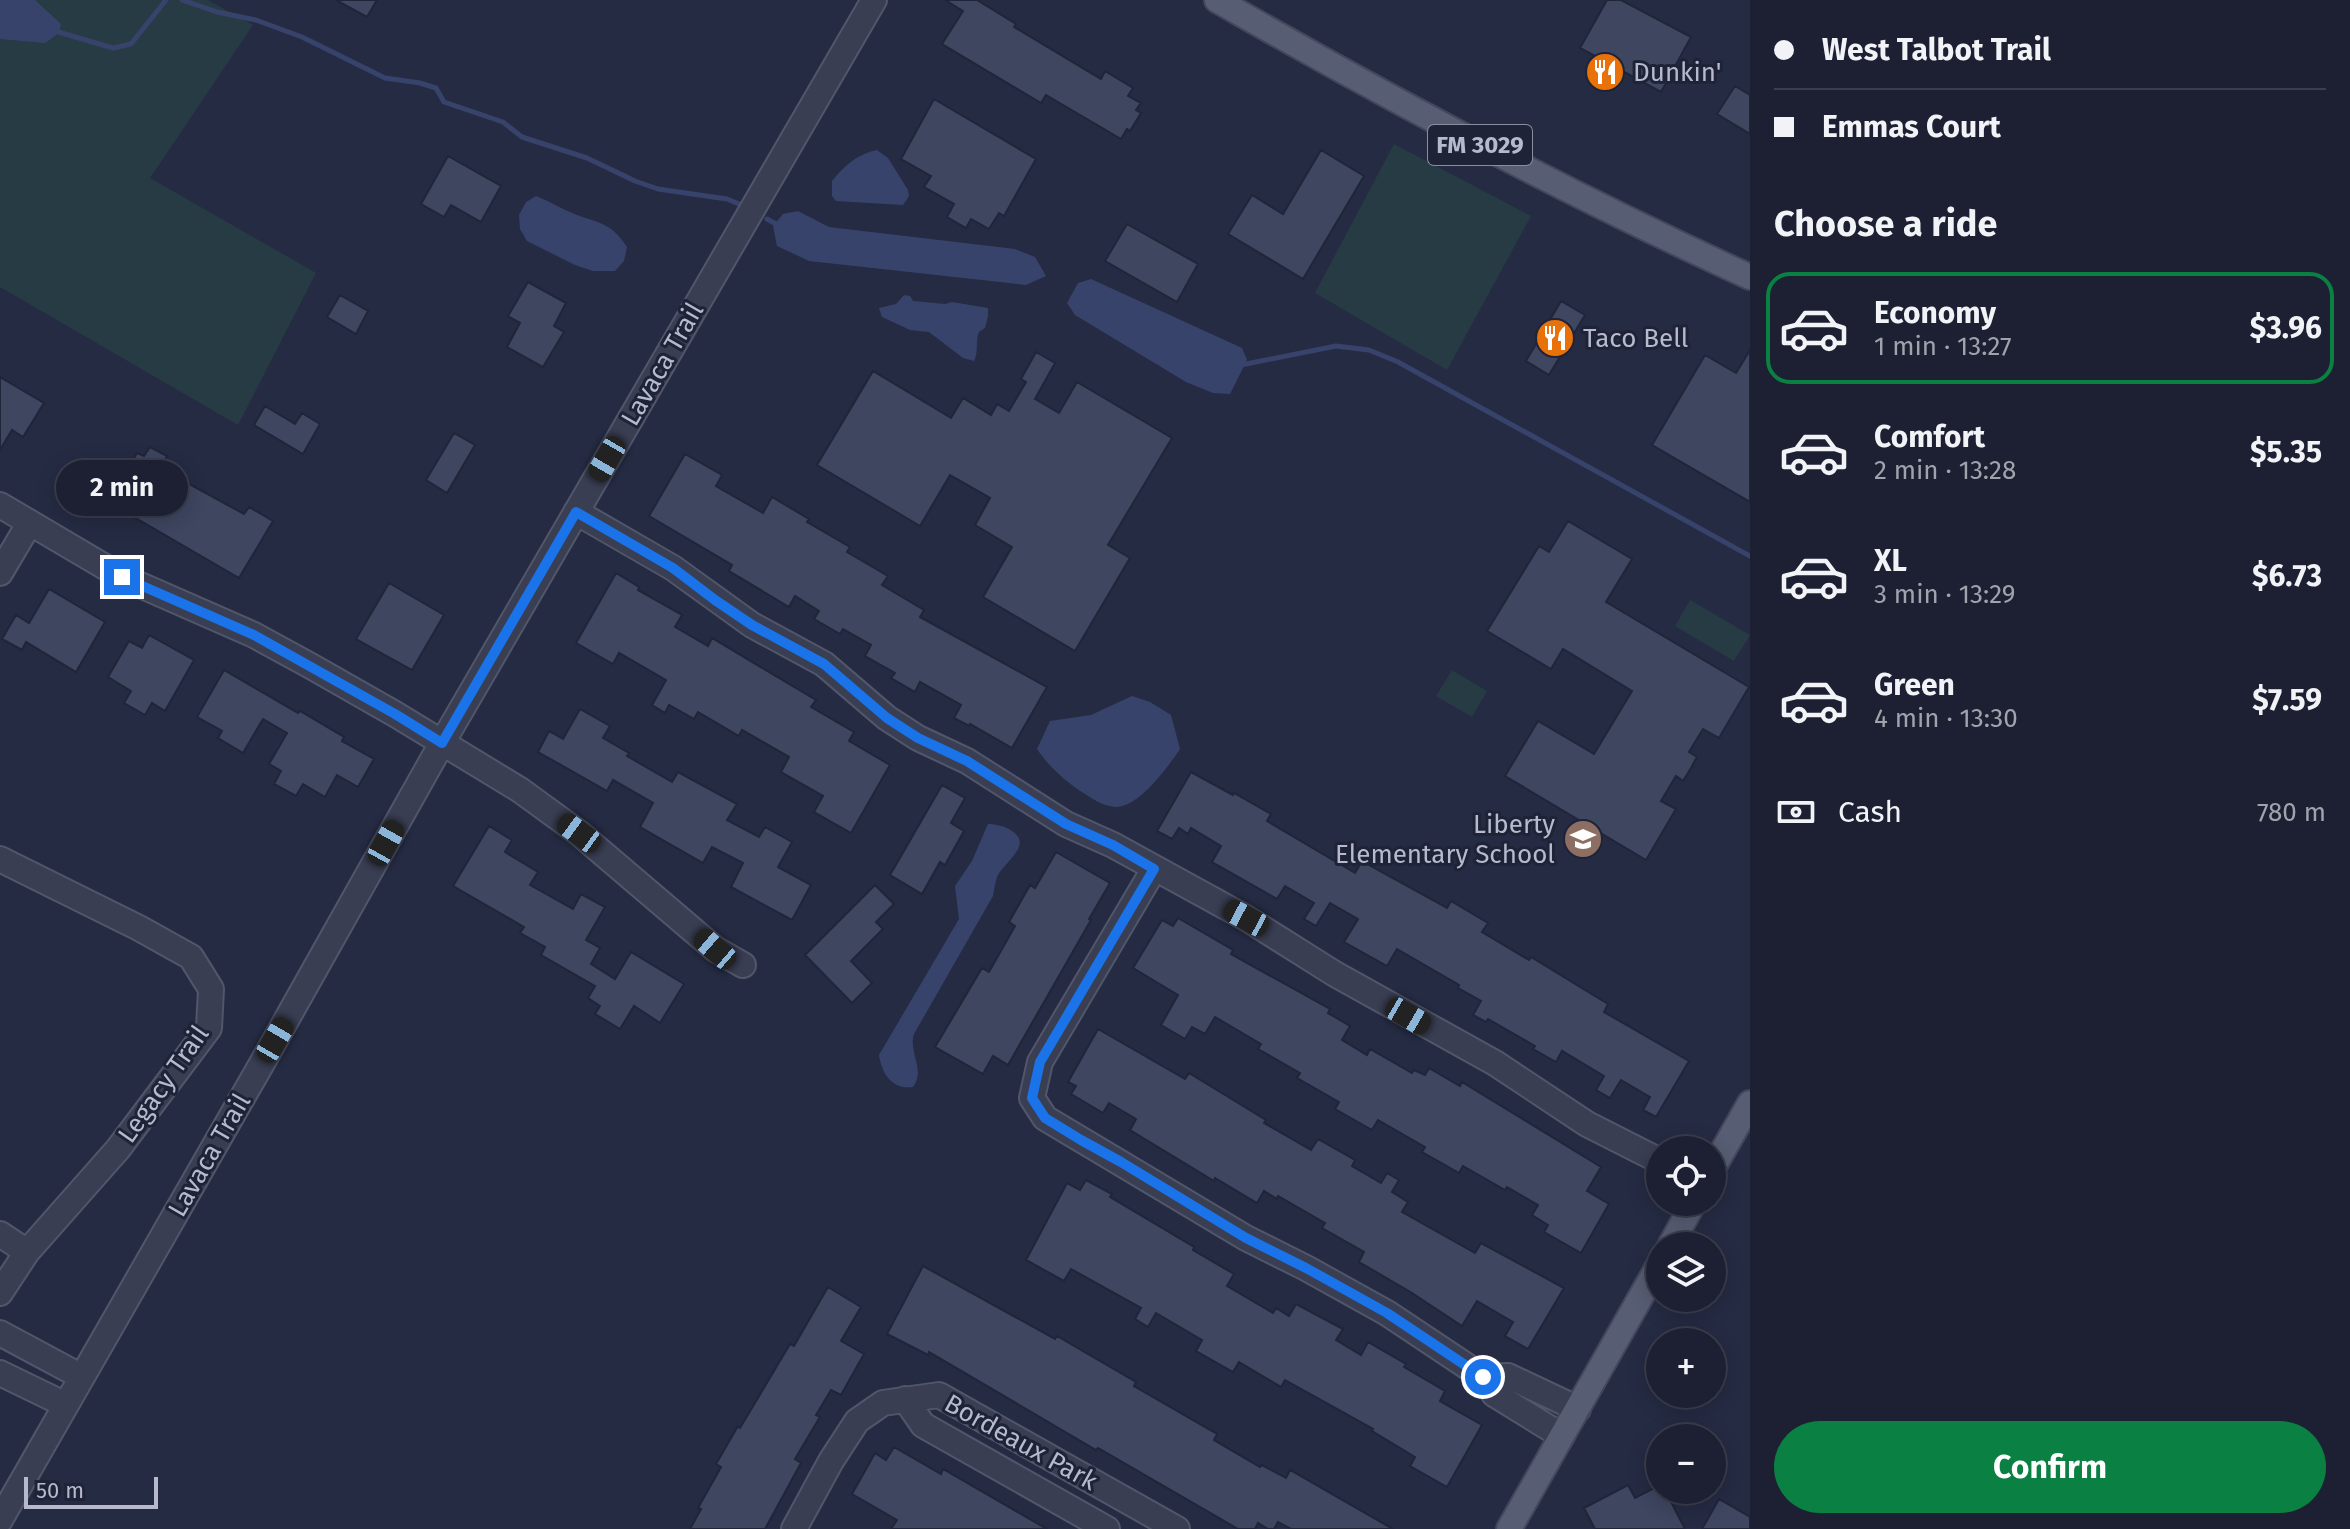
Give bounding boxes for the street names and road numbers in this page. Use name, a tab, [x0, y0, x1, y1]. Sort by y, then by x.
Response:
road number: FM 3029	[1428, 125, 1532, 165]
street label: Lavaca Trail	[615, 297, 710, 431]
street label: Legacy Trail	[112, 1019, 216, 1149]
street label: Lavaca Trail	[162, 1088, 257, 1222]
street label: Bordeaux Park	[939, 1388, 1103, 1497]

